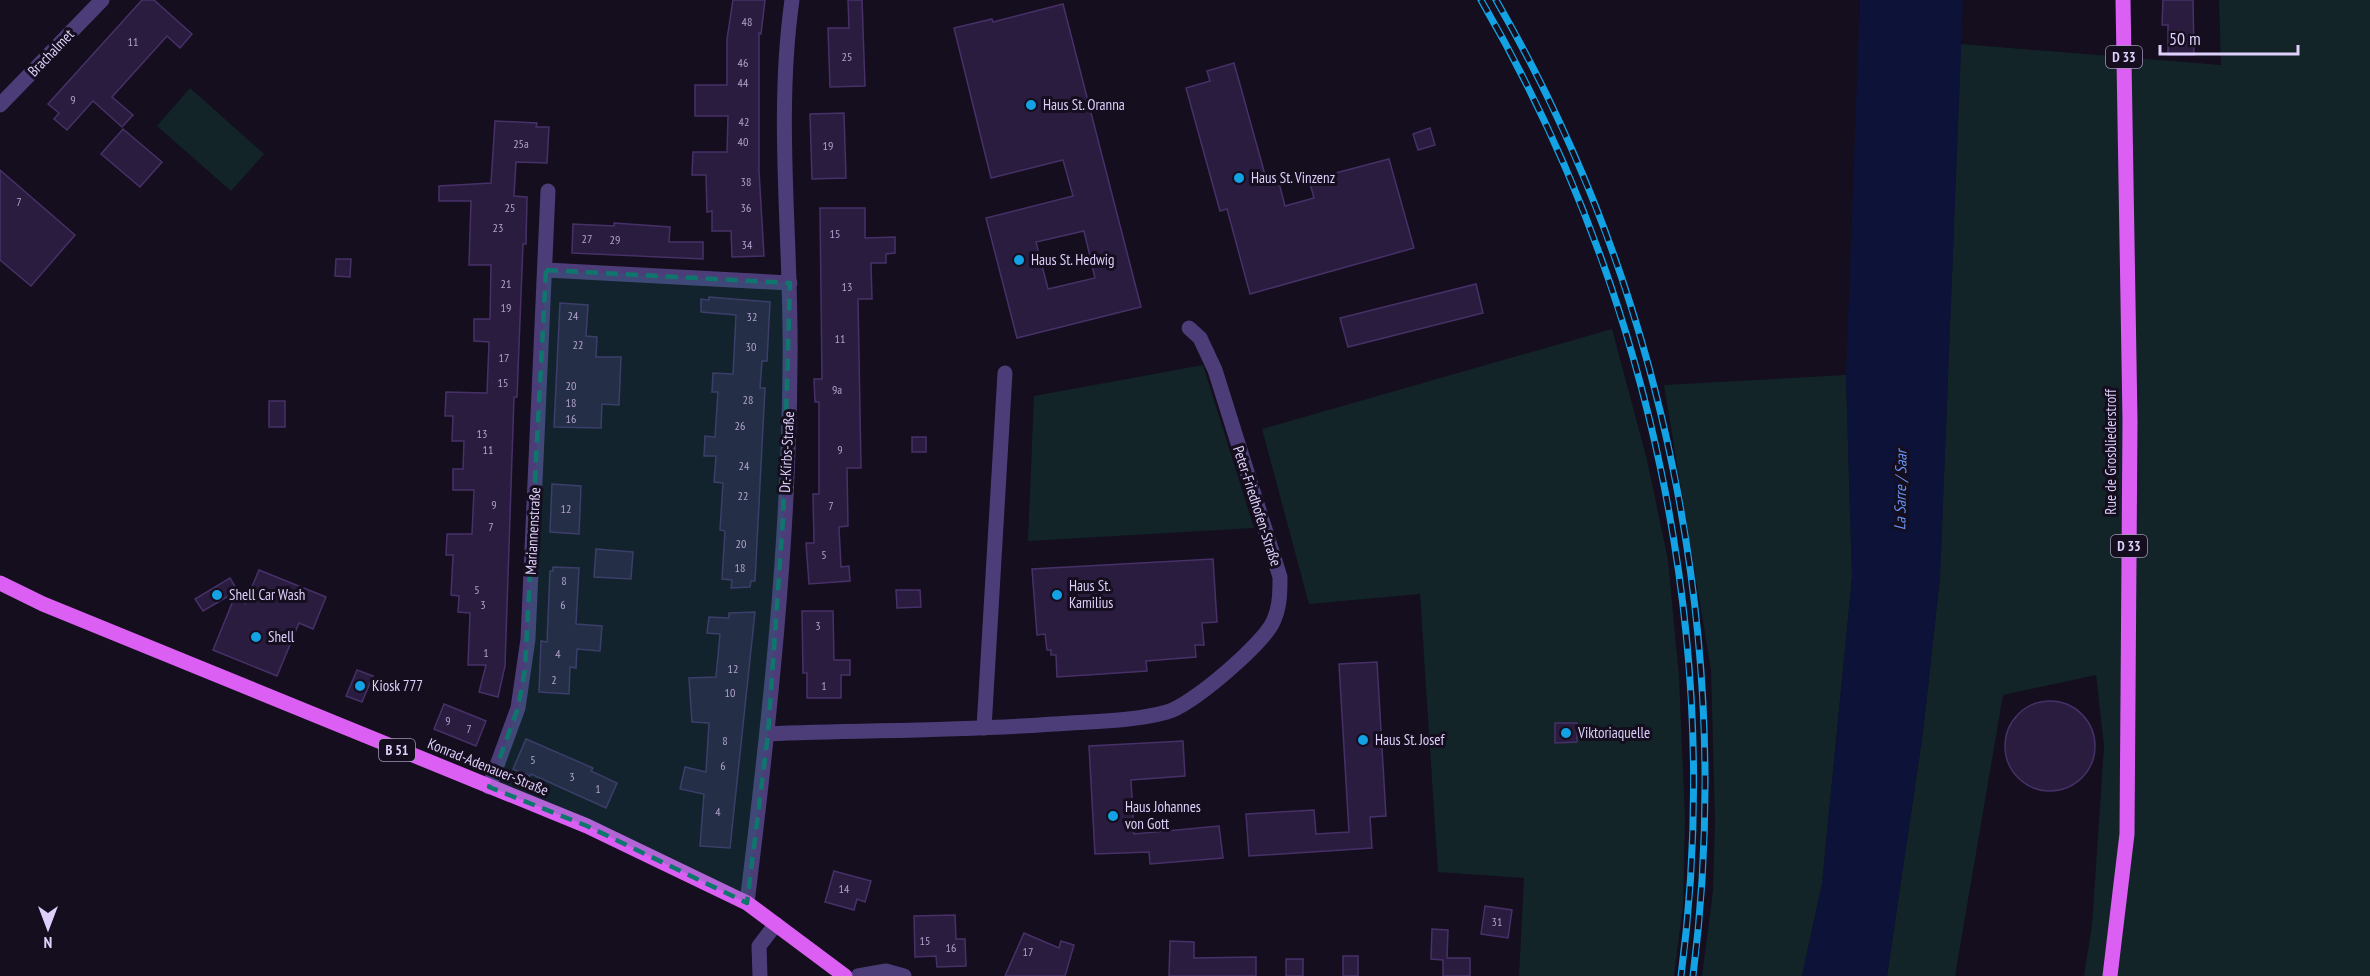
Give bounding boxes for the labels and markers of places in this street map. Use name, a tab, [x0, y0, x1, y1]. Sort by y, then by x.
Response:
place label: Haus St. Oranna	[1043, 95, 1125, 114]
marker: Haus St. Oranna	[1024, 98, 1038, 112]
place label: Haus St. Vinzenz	[1251, 168, 1335, 187]
marker: Haus St. Vinzenz	[1232, 171, 1246, 185]
place label: Haus St. Hedwig	[1031, 250, 1115, 269]
marker: Haus St. Hedwig	[1012, 253, 1026, 267]
place label: Haus St. Kamilius	[1069, 576, 1113, 612]
place label: Shell Car Wash	[229, 585, 305, 604]
marker: Shell Car Wash	[210, 588, 224, 602]
marker: Haus St. Kamilius	[1050, 588, 1064, 602]
place label: Shell	[268, 627, 295, 646]
marker: Shell	[249, 630, 263, 644]
place label: Kiosk 777	[372, 676, 423, 695]
marker: Kiosk 777	[353, 679, 367, 693]
place label: Viktoriaquelle	[1577, 723, 1650, 742]
marker: Viktoriaquelle	[1559, 726, 1573, 740]
place label: Haus St. Josef	[1375, 730, 1446, 749]
marker: Haus St. Josef	[1356, 733, 1370, 747]
place label: Haus Johannes von Gott	[1125, 797, 1201, 833]
marker: Haus Johannes von Gott	[1106, 809, 1120, 823]

